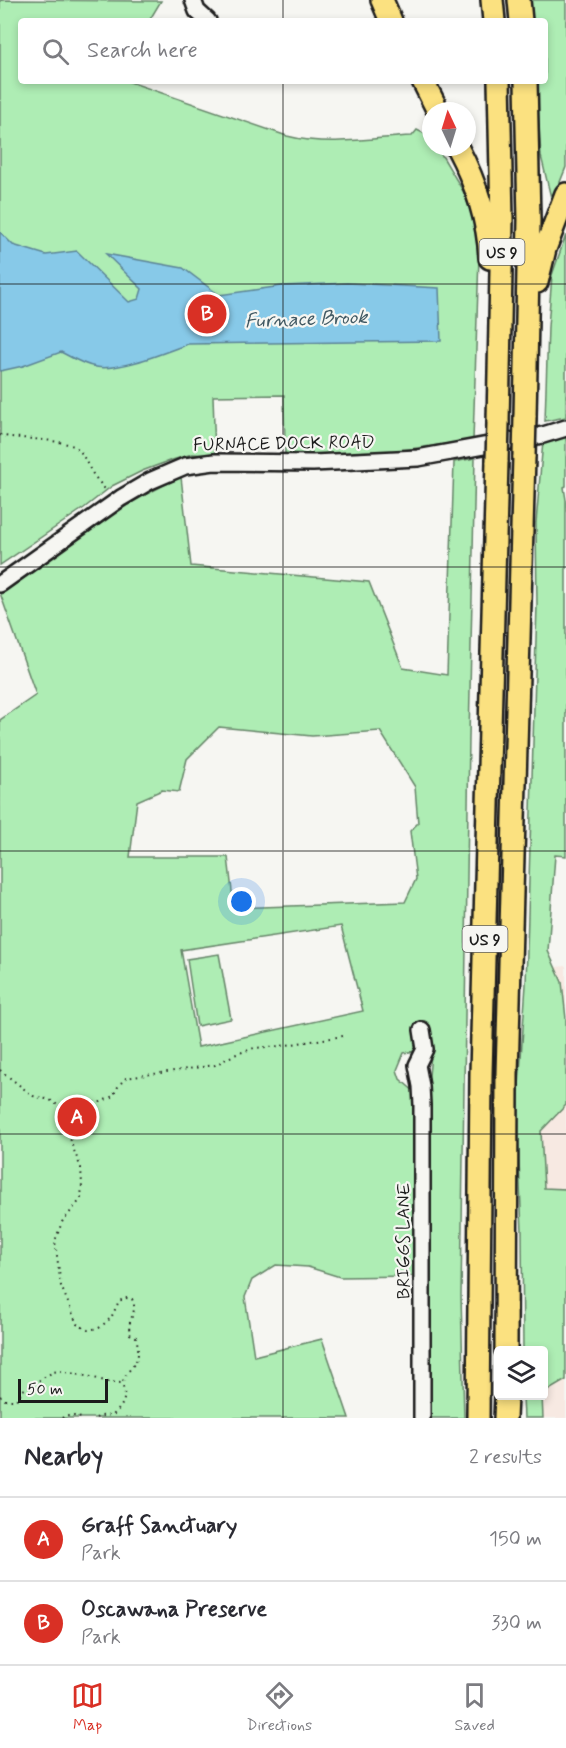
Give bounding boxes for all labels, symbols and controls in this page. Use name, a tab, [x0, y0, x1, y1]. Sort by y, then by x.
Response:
search box	[18, 18, 548, 84]
icon: search	[39, 35, 72, 68]
text: Search here	[87, 37, 198, 65]
north arrow	[422, 102, 476, 156]
road number: US 9	[480, 239, 524, 265]
pin: B	[188, 292, 226, 336]
water label: Furnace Brook	[244, 304, 370, 335]
street label: FURNACE DOCK ROAD	[193, 430, 375, 458]
your location	[227, 887, 256, 916]
road number: US 9	[462, 926, 508, 952]
pin: A	[58, 1094, 97, 1140]
street label: BRIGGS LANE	[392, 1182, 416, 1299]
map controls	[494, 1346, 548, 1400]
button: layers	[494, 1346, 548, 1400]
scale bar	[18, 1376, 108, 1404]
text: 50 m	[27, 1379, 63, 1400]
text: Nearby	[24, 1440, 103, 1474]
text: 2 results	[469, 1444, 542, 1471]
text: Graff Sanctuary	[81, 1512, 237, 1540]
text: A	[37, 1526, 50, 1553]
text: 150 m	[489, 1526, 542, 1553]
text: Park	[81, 1540, 121, 1567]
text: Oscawana Preserve	[81, 1596, 267, 1624]
text: B	[37, 1610, 50, 1637]
text: 330 m	[491, 1610, 542, 1637]
text: Park	[81, 1624, 121, 1651]
tab: Map	[71, 1679, 104, 1736]
tab: Directions	[246, 1679, 312, 1736]
tab: Saved	[454, 1679, 495, 1736]

